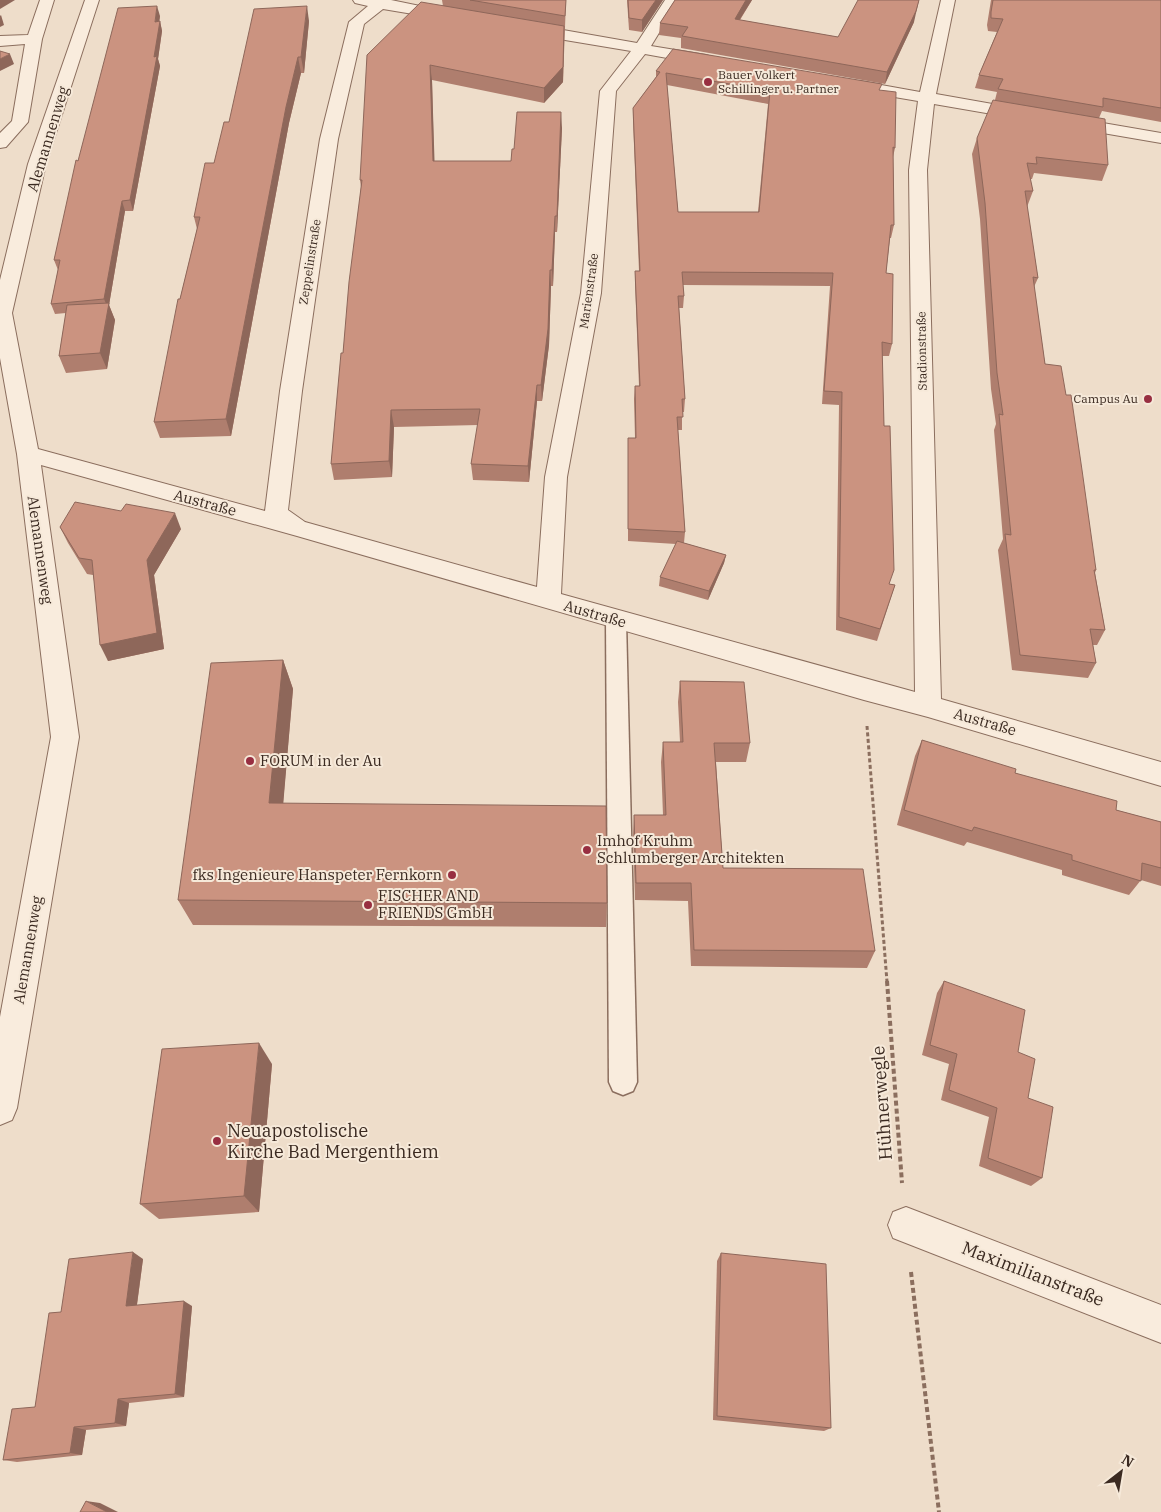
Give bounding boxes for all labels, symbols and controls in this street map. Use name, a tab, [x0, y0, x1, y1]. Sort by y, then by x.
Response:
place label: Bauer Volkert Schillinger u. Partner	[718, 67, 839, 96]
marker: Bauer Volkert Schillinger u. Partner	[702, 76, 714, 88]
street label: Alemannenweg	[22, 84, 73, 194]
street label: Zeppelinstraße	[295, 218, 324, 306]
street label: Marienstraße	[576, 252, 601, 330]
street label: Stadionstraße	[913, 311, 930, 391]
place label: Campus Au	[1073, 391, 1139, 406]
marker: Campus Au	[1142, 393, 1154, 405]
street label: Austraße	[172, 485, 239, 520]
street label: Alemannenweg	[23, 494, 58, 606]
street label: Austraße	[562, 596, 629, 632]
street label: Austraße	[952, 704, 1019, 740]
place label: FORUM in der Au	[260, 751, 382, 770]
marker: FORUM in der Au	[244, 755, 256, 767]
place label: Imhof Kruhm Schlumberger Architekten	[597, 831, 785, 867]
marker: Imhof Kruhm Schlumberger Architekten	[581, 844, 593, 856]
place label: fks Ingenieure Hanspeter Fernkorn	[193, 865, 442, 884]
marker: fks Ingenieure Hanspeter Fernkorn	[446, 869, 458, 881]
place label: FISCHER AND FRIENDS GmbH	[378, 886, 493, 922]
street label: Alemannenweg	[9, 894, 46, 1006]
marker: FISCHER AND FRIENDS GmbH	[362, 899, 374, 911]
street label: Hühnerwegle	[866, 1045, 897, 1161]
place label: Neuapostolische Kirche Bad Mergenthiem	[227, 1119, 439, 1163]
marker: Neuapostolische Kirche Bad Mergenthiem	[211, 1135, 223, 1147]
street label: Maximilianstraße	[959, 1236, 1108, 1311]
north arrow	[1096, 1447, 1146, 1497]
text: N	[1118, 1450, 1137, 1471]

